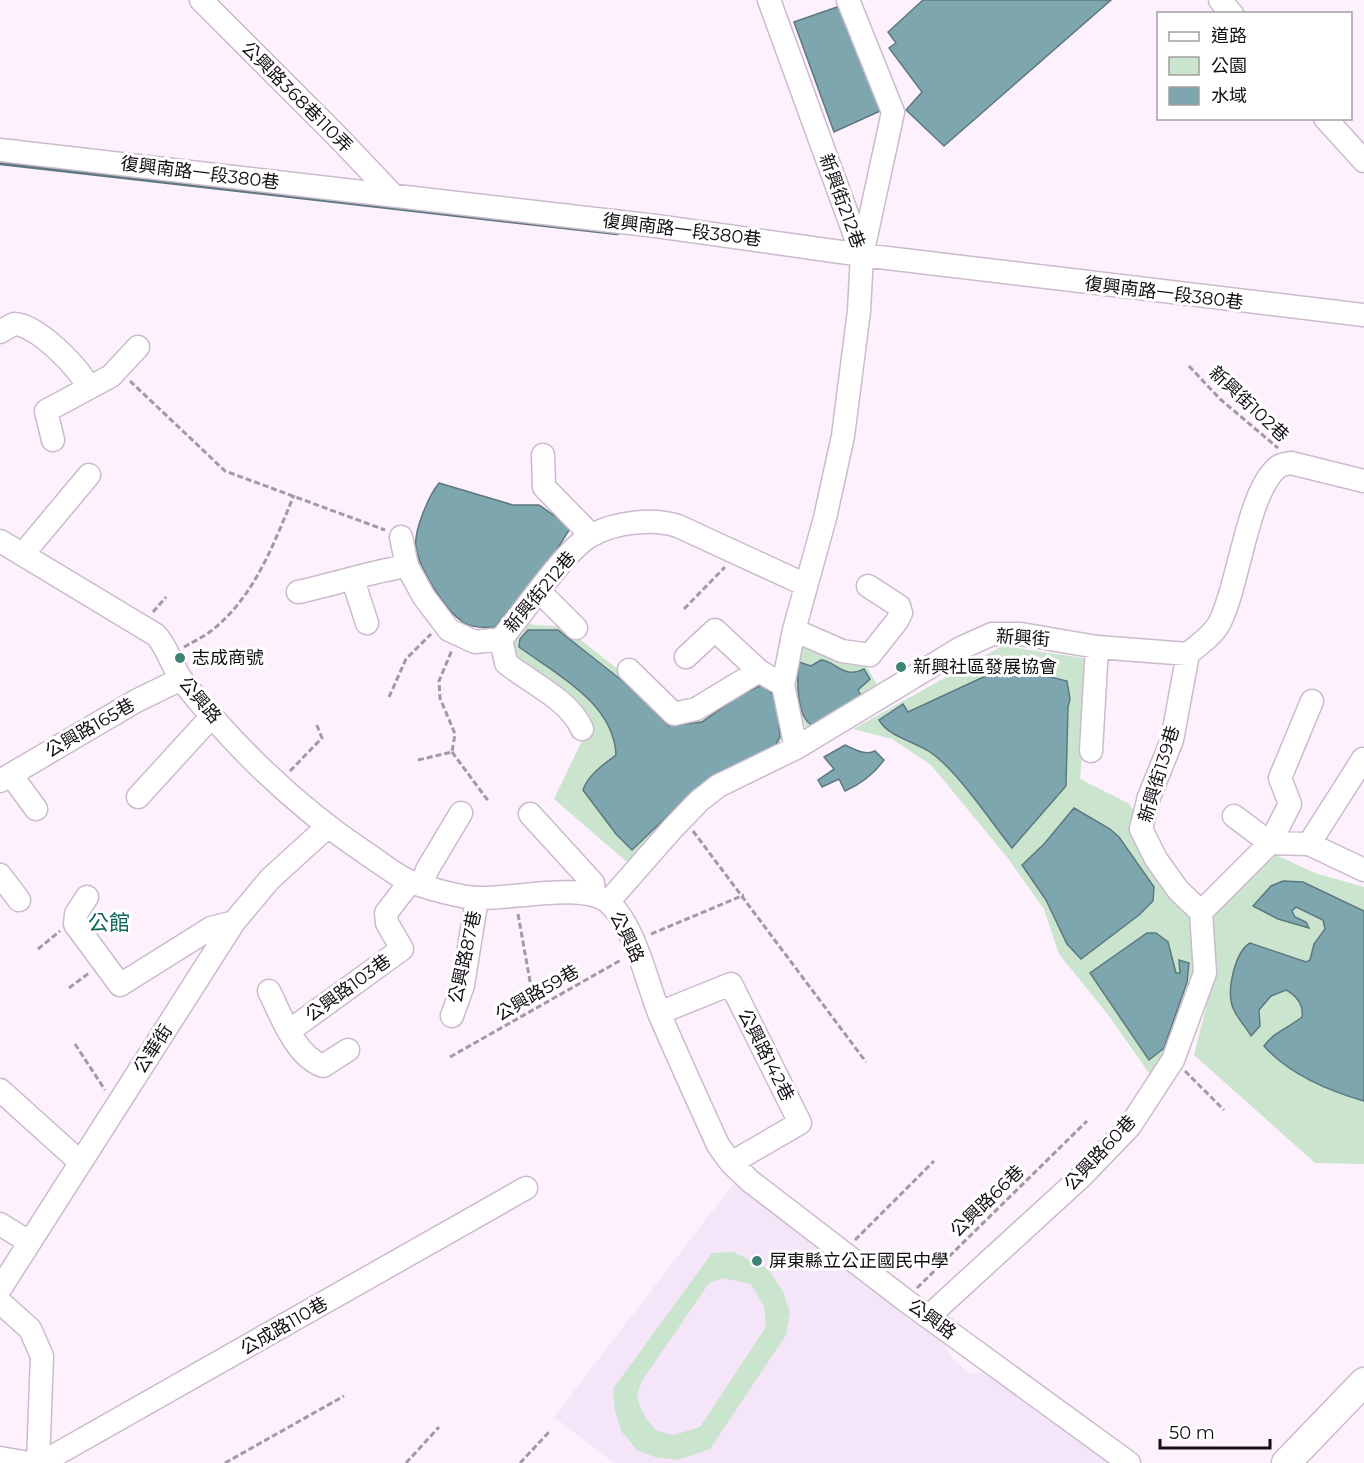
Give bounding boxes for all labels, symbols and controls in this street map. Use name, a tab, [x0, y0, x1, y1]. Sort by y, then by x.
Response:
legend	[1157, 12, 1352, 120]
text: 道路	[1211, 25, 1247, 47]
street label: 公興路368巷110弄	[237, 37, 357, 157]
text: 公園	[1211, 55, 1247, 77]
text: 水域	[1211, 85, 1247, 107]
street label: 新興街212巷	[815, 151, 869, 251]
street label: 復興南路一段380巷	[119, 152, 281, 194]
street label: 復興南路一段380巷	[601, 209, 763, 251]
street label: 復興南路一段380巷	[1083, 272, 1245, 314]
street label: 新興街102巷	[1205, 362, 1293, 446]
street label: 新興街212巷	[500, 547, 580, 637]
street label: 新興街	[995, 625, 1051, 651]
place label: 志成商號	[192, 647, 264, 669]
marker: 志成商號	[173, 651, 187, 665]
place label: 新興社區發展協會	[913, 656, 1057, 678]
marker: 新興社區發展協會	[894, 660, 908, 674]
street label: 公興路	[174, 672, 226, 728]
street label: 公興路165巷	[41, 694, 139, 762]
street label: 新興街139巷	[1134, 723, 1184, 825]
street label: 公興路	[605, 908, 649, 966]
street label: 公興路87巷	[444, 909, 486, 1005]
district label: 公館	[88, 910, 130, 935]
street label: 公興路103巷	[301, 950, 395, 1026]
street label: 公興路59巷	[491, 960, 583, 1026]
street label: 公興路142巷	[733, 1005, 799, 1105]
street label: 公華街	[129, 1020, 177, 1078]
street label: 公興路60巷	[1060, 1111, 1140, 1195]
street label: 公興路66巷	[946, 1160, 1028, 1242]
place label: 屏東縣立公正國民中學	[769, 1250, 949, 1272]
marker: 屏東縣立公正國民中學	[750, 1254, 764, 1268]
street label: 公成路110巷	[237, 1292, 331, 1360]
street label: 公興路	[904, 1294, 960, 1344]
scale bar	[1160, 1412, 1270, 1450]
text: 50 m	[1169, 1422, 1215, 1444]

